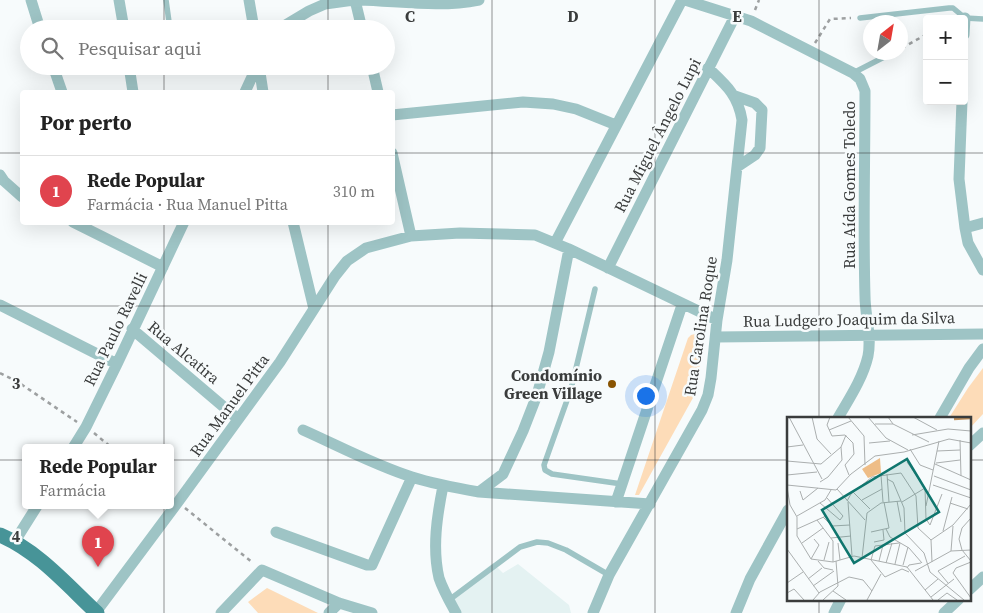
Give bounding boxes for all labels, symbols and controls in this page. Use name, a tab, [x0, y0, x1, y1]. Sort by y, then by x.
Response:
text: C	[405, 5, 415, 27]
text: D	[567, 5, 579, 27]
text: E	[732, 5, 742, 27]
north arrow	[863, 15, 908, 60]
map controls	[923, 15, 968, 105]
button: +	[923, 15, 968, 60]
search box	[20, 20, 395, 75]
icon: search	[38, 34, 66, 62]
text: Pesquisar aqui	[78, 35, 201, 61]
street label: Rua Miguel Ângelo Lupi	[608, 54, 706, 216]
button: −	[923, 60, 968, 105]
street label: Rua Aída Gomes Toledo	[838, 101, 860, 269]
text: Por perto	[40, 108, 132, 137]
text: Rede Popular	[87, 167, 205, 193]
text: 1	[52, 180, 60, 202]
text: 310 m	[333, 180, 375, 202]
text: Farmácia · Rua Manuel Pitta	[87, 193, 288, 215]
street label: Rua Carolina Roque	[678, 255, 722, 397]
street label: Rua Paulo Ravelli	[78, 268, 152, 390]
street label: Rua Ludgero Joaquim da Silva	[743, 306, 956, 332]
street label: Rua Alcatira	[143, 315, 225, 389]
street label: Rua Manuel Pitta	[184, 349, 274, 461]
place label: Condomínio Green Village	[504, 364, 602, 404]
text: 3	[12, 372, 21, 394]
marker: Condomínio Green Village	[606, 378, 618, 390]
your location	[633, 383, 659, 409]
inset map	[787, 417, 970, 600]
popup	[22, 444, 174, 509]
text: Rede Popular	[39, 453, 157, 479]
text: Farmácia	[39, 479, 106, 501]
text: 4	[12, 525, 21, 547]
pin: 1	[82, 526, 114, 567]

